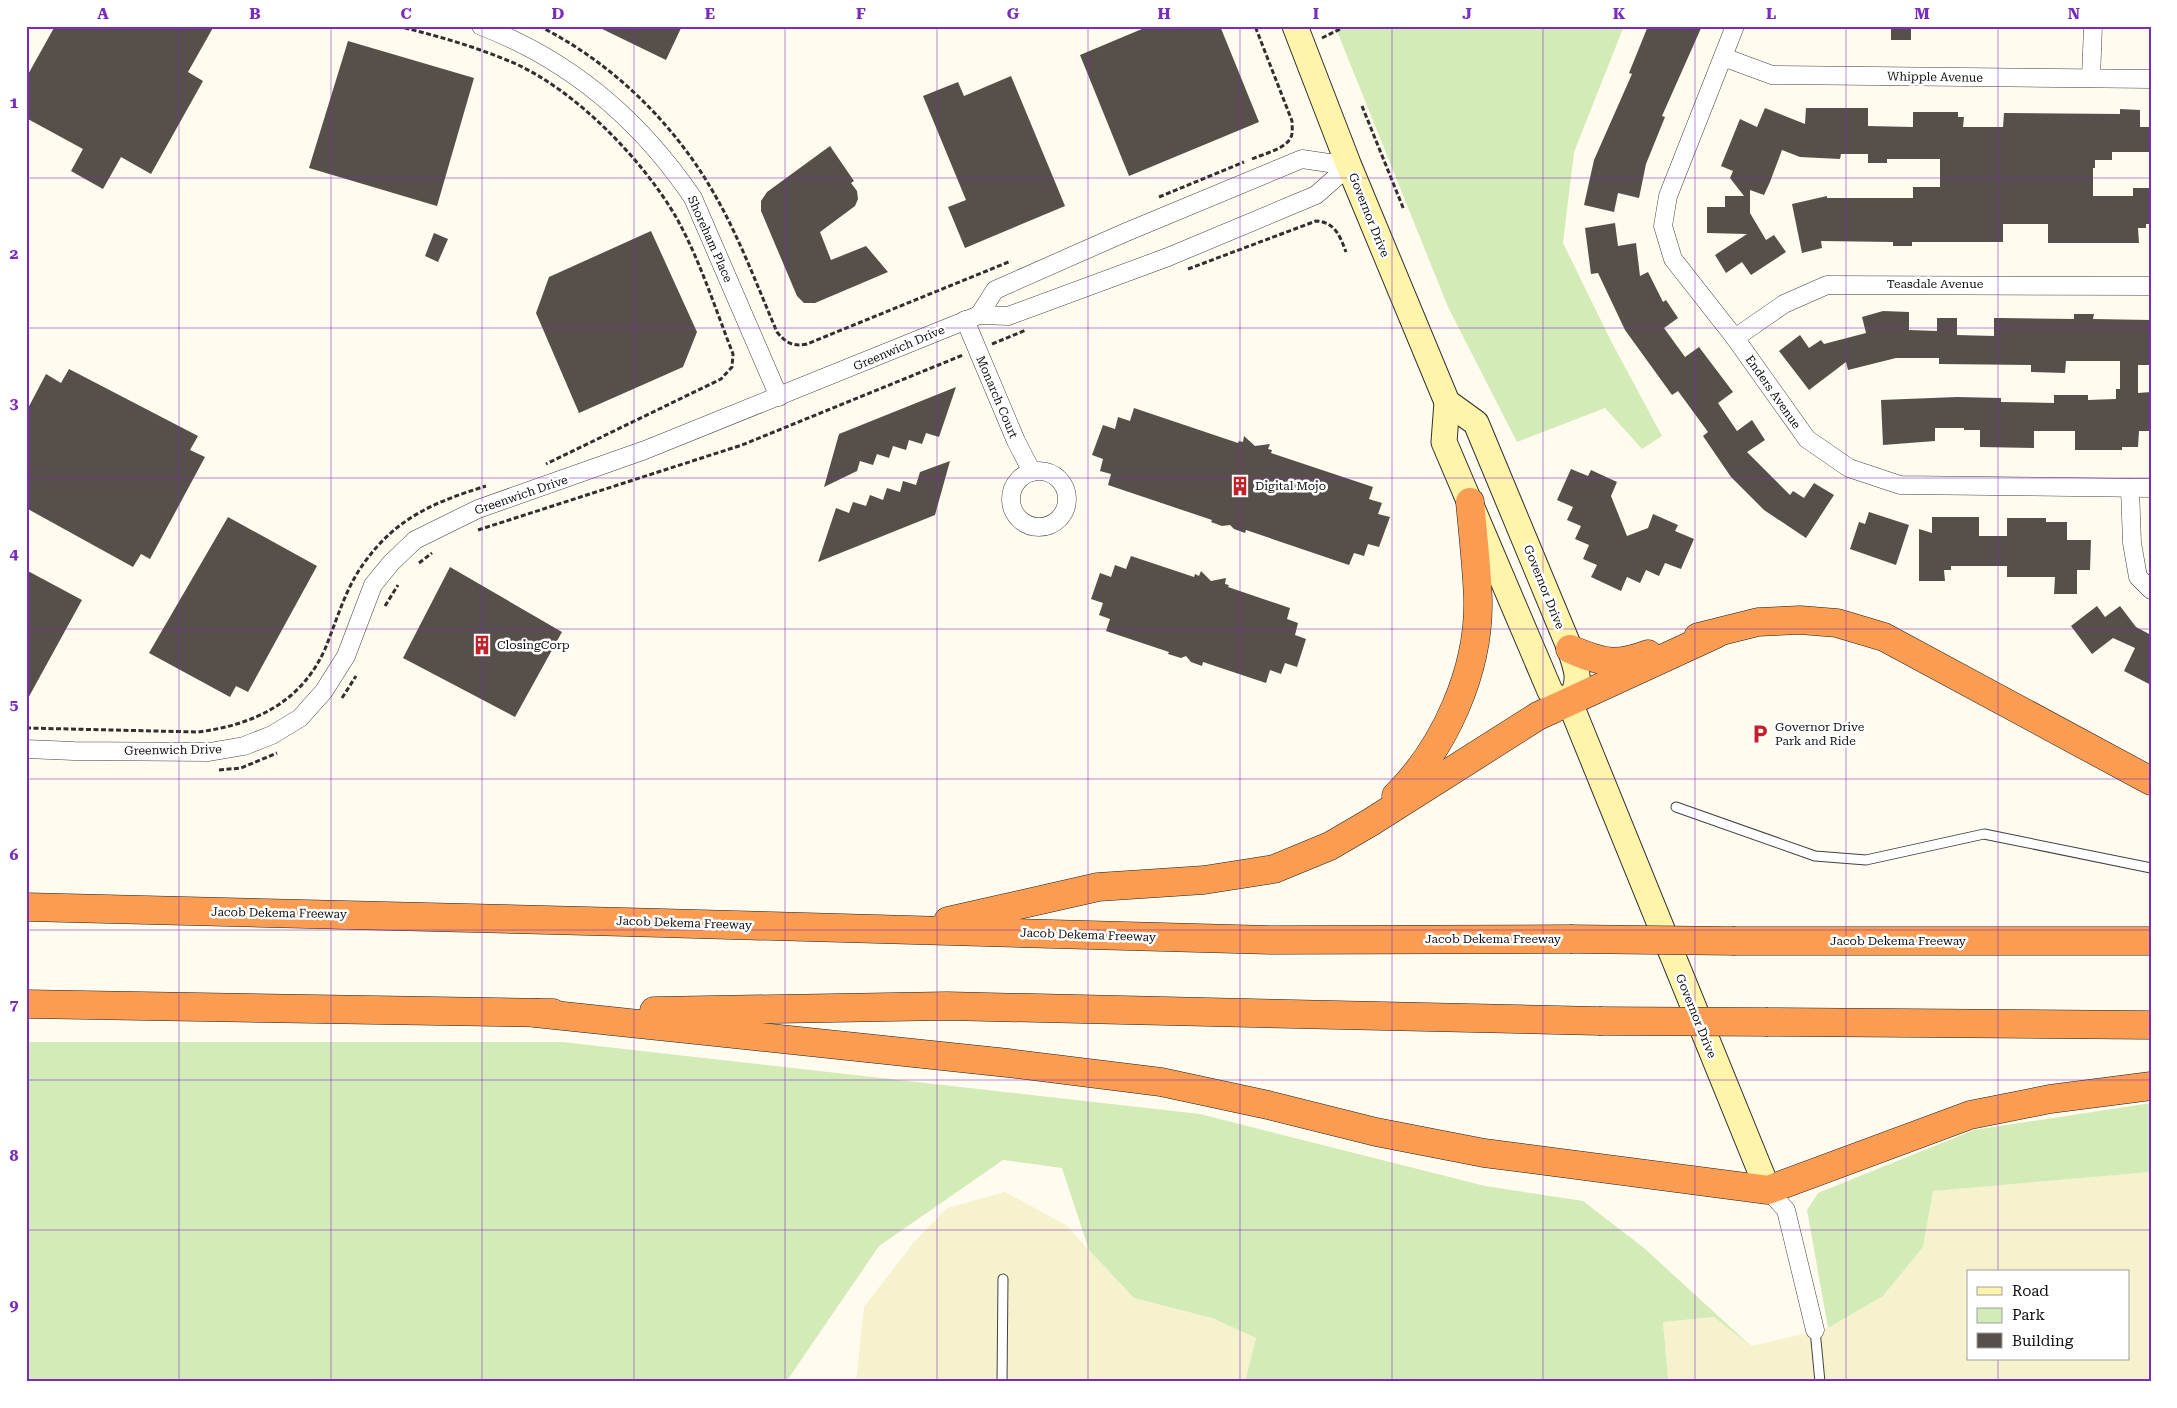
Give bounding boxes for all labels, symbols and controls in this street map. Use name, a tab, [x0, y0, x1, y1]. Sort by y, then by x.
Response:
text: A	[97, 4, 109, 23]
text: B	[249, 4, 261, 23]
text: C	[400, 4, 412, 23]
text: D	[552, 4, 565, 23]
text: E	[705, 4, 715, 23]
text: F	[856, 4, 866, 23]
text: G	[1007, 4, 1020, 23]
text: H	[1157, 4, 1171, 23]
text: I	[1313, 4, 1319, 23]
text: J	[1462, 4, 1472, 23]
text: K	[1613, 4, 1626, 23]
text: L	[1766, 4, 1776, 23]
text: M	[1914, 4, 1930, 23]
text: N	[2068, 4, 2080, 23]
street label: Whipple Avenue	[1887, 69, 1984, 85]
text: 1	[10, 93, 19, 112]
street label: Governor Drive	[1346, 171, 1392, 259]
street label: Shoreham Place	[685, 194, 736, 285]
text: 2	[10, 244, 19, 263]
street label: Teasdale Avenue	[1887, 277, 1984, 291]
street label: Greenwich Drive	[851, 322, 947, 374]
street label: Enders Avenue	[1742, 353, 1804, 432]
street label: Monarch Court	[973, 354, 1021, 441]
text: 3	[10, 394, 19, 413]
street label: Greenwich Drive	[473, 472, 570, 518]
building icon: Digital Mojo	[1229, 475, 1251, 497]
place label: Digital Mojo	[1255, 479, 1326, 493]
street label: Governor Drive	[1521, 543, 1567, 631]
text: 4	[10, 544, 19, 563]
building icon: ClosingCorp	[471, 634, 493, 656]
place label: ClosingCorp	[497, 638, 570, 652]
text: 5	[10, 695, 19, 714]
place label: Governor Drive Park and Ride	[1775, 720, 1865, 748]
parking icon: Governor Drive Park and Ride	[1749, 723, 1771, 745]
street label: Greenwich Drive	[124, 742, 222, 758]
text: 6	[10, 845, 19, 864]
street label: Jacob Dekema Freeway	[211, 905, 348, 921]
street label: Jacob Dekema Freeway	[616, 914, 753, 932]
street label: Jacob Dekema Freeway	[1020, 926, 1157, 944]
street label: Jacob Dekema Freeway	[1425, 932, 1562, 946]
street label: Jacob Dekema Freeway	[1830, 934, 1967, 948]
street label: Governor Drive	[1673, 972, 1719, 1060]
text: 7	[10, 995, 19, 1014]
text: 8	[10, 1146, 19, 1165]
legend	[1967, 1270, 2130, 1360]
text: Road	[2012, 1282, 2049, 1300]
text: 9	[10, 1296, 19, 1315]
text: Park	[2012, 1306, 2046, 1324]
text: Building	[2012, 1332, 2074, 1350]

